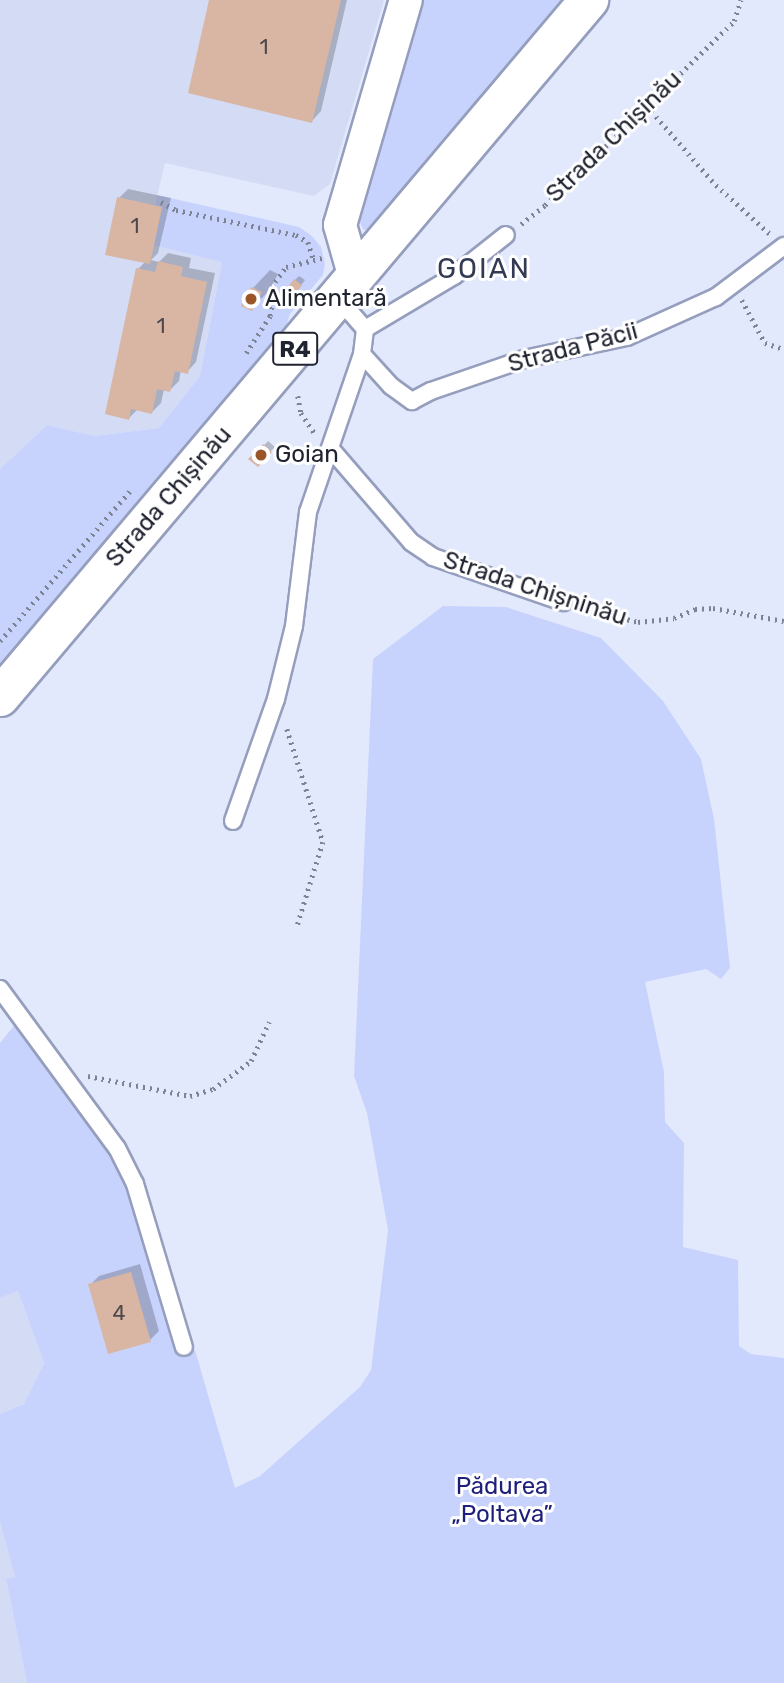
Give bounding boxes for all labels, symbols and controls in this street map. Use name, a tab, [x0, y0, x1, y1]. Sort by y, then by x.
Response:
house number: 1	[260, 34, 268, 60]
street label: Strada Chișinău	[540, 65, 688, 209]
house number: 1	[131, 213, 139, 239]
district label: GOIAN	[438, 252, 530, 286]
place label: Alimentară	[265, 285, 387, 313]
marker: Alimentară	[243, 291, 259, 307]
house number: 1	[157, 313, 165, 339]
street label: Strada Păcii	[505, 317, 641, 379]
road number: R4	[270, 330, 320, 368]
street label: Strada Chișinău	[100, 421, 238, 573]
place label: Goian	[275, 441, 339, 469]
marker: Goian	[253, 447, 269, 463]
street label: Strada Chișninău	[440, 546, 630, 632]
house number: 4	[112, 1300, 126, 1326]
park label: Pădurea „Poltava”	[451, 1473, 553, 1529]

